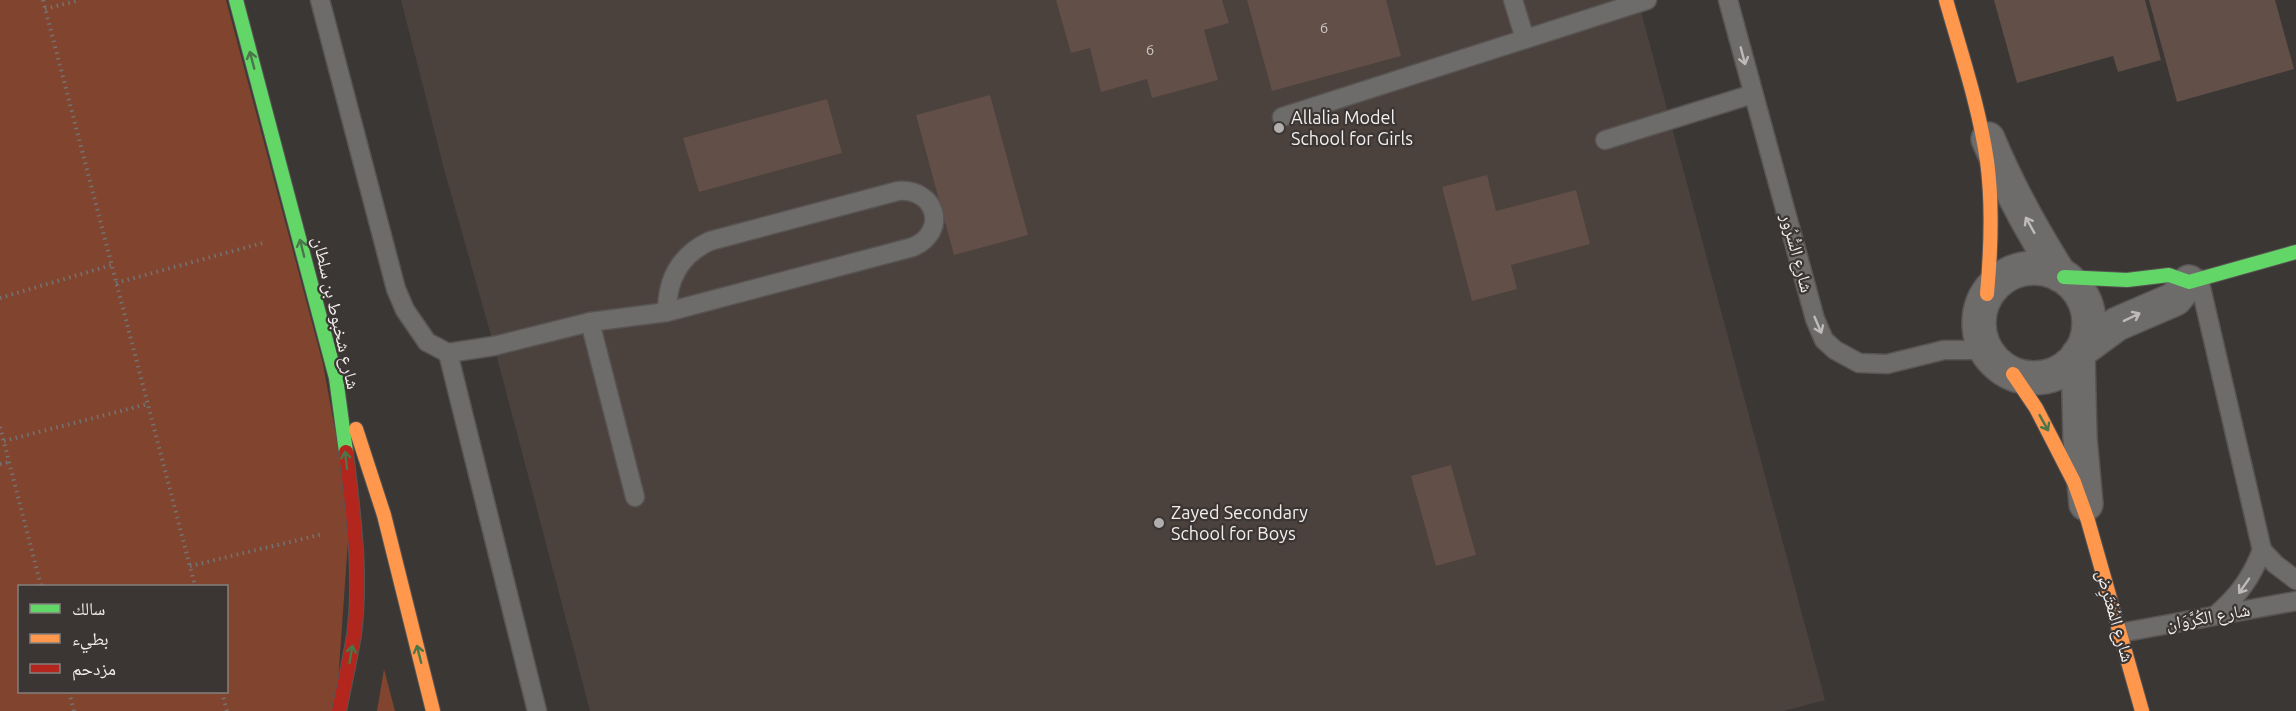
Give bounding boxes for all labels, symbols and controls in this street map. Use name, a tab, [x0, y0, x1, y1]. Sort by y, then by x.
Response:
house number: 6	[1320, 19, 1328, 36]
house number: 6	[1146, 41, 1154, 58]
one-way arrow	[1738, 47, 1749, 66]
one-way arrow	[246, 51, 257, 70]
place label: Allalia Model School for Girls	[1291, 107, 1413, 148]
marker: Allalia Model School for Girls	[1272, 121, 1286, 135]
street label: شارع السُّرُور	[1776, 210, 1818, 295]
one-way arrow	[2024, 217, 2036, 234]
street label: شارع شخبوط بن سلطان	[308, 234, 364, 392]
one-way arrow	[296, 239, 308, 258]
one-way arrow	[2122, 311, 2140, 322]
one-way arrow	[1813, 315, 1824, 334]
one-way arrow	[2038, 414, 2050, 431]
one-way arrow	[340, 450, 351, 470]
place label: Zayed Secondary School for Boys	[1171, 502, 1308, 543]
marker: Zayed Secondary School for Boys	[1152, 516, 1166, 530]
street label: شارع المُعْتَرِض	[2089, 567, 2139, 665]
one-way arrow	[2238, 578, 2250, 594]
legend	[18, 585, 228, 693]
text: سالك	[72, 598, 105, 618]
street label: شارع الكُرَّوَان	[2164, 599, 2252, 635]
text: بطيء	[72, 628, 109, 654]
one-way arrow	[346, 644, 357, 664]
one-way arrow	[412, 645, 424, 664]
text: مزدحم	[72, 658, 116, 681]

